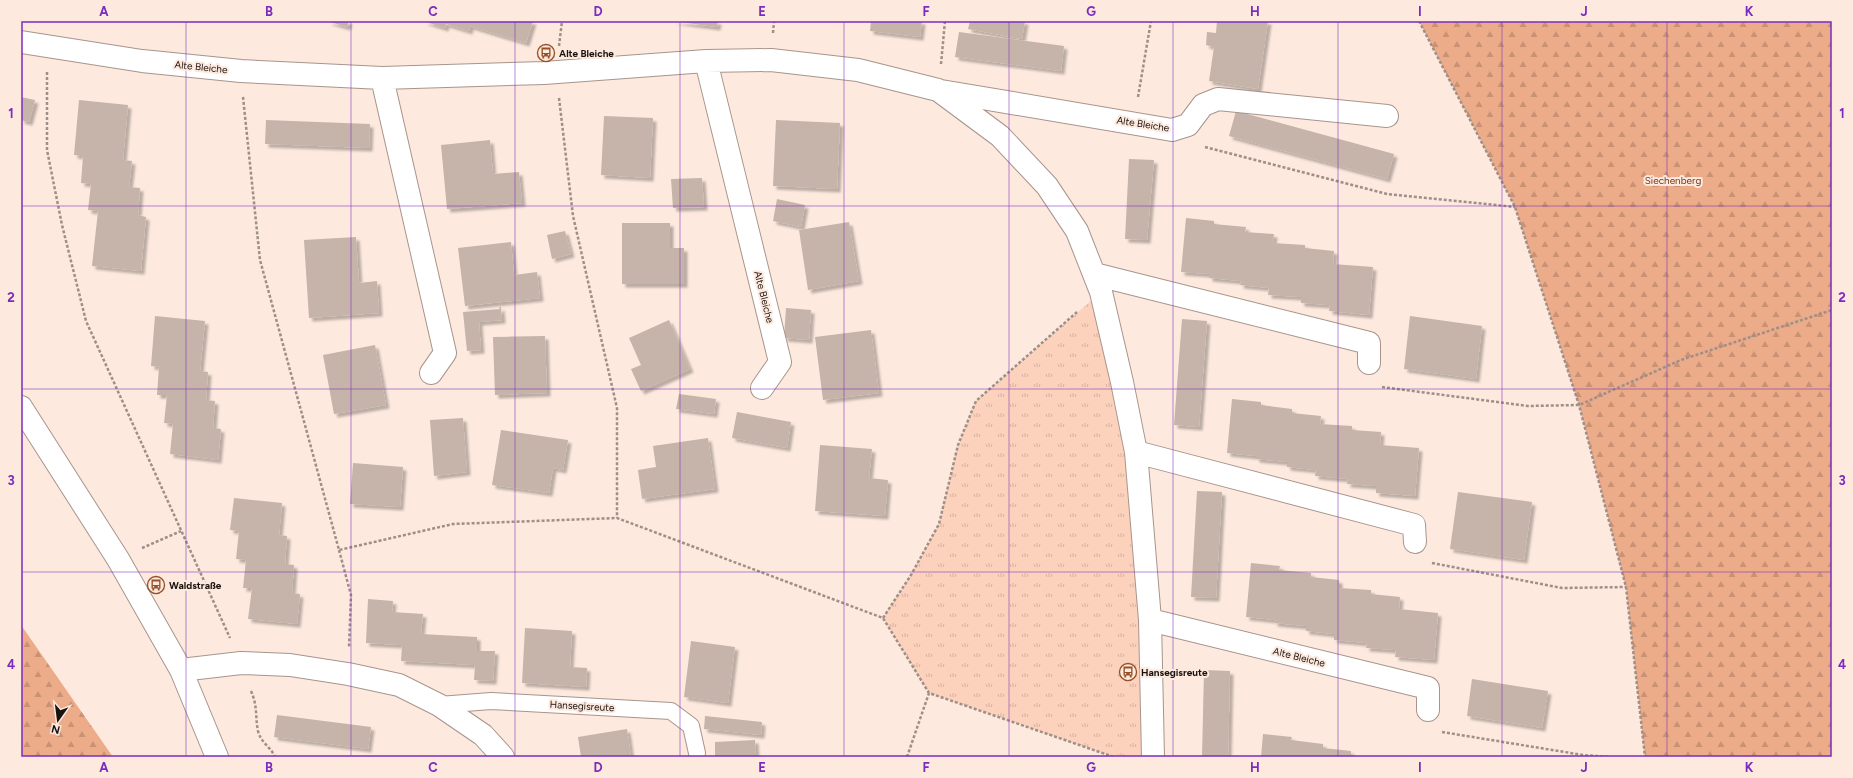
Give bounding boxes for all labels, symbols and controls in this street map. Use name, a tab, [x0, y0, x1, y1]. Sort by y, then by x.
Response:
text: A	[99, 4, 109, 19]
text: B	[265, 4, 273, 19]
text: C	[428, 4, 438, 19]
text: D	[593, 4, 603, 19]
text: E	[758, 4, 766, 19]
text: F	[922, 4, 930, 19]
text: G	[1086, 4, 1096, 19]
text: H	[1250, 4, 1260, 19]
text: I	[1418, 4, 1422, 19]
text: J	[1580, 4, 1588, 19]
text: K	[1745, 4, 1754, 19]
bus stop icon: Alte Bleiche	[536, 43, 556, 63]
place label: Alte Bleiche	[559, 47, 614, 60]
street label: Alte Bleiche	[174, 58, 229, 76]
text: 1	[8, 106, 14, 121]
text: 1	[1839, 106, 1845, 121]
street label: Alte Bleiche	[1116, 113, 1171, 135]
park label: Siechenberg	[1645, 174, 1701, 187]
street label: Alte Bleiche	[751, 270, 777, 325]
text: 2	[7, 290, 15, 305]
text: 2	[1838, 290, 1846, 305]
text: 3	[7, 473, 15, 488]
text: 3	[1838, 473, 1846, 488]
bus stop icon: Waldstraße	[146, 575, 166, 595]
place label: Waldstraße	[169, 579, 222, 592]
street label: Alte Bleiche	[1272, 644, 1327, 670]
text: 4	[7, 657, 15, 672]
text: 4	[1838, 657, 1846, 672]
bus stop icon: Hansegisreute	[1118, 662, 1138, 682]
place label: Hansegisreute	[1141, 666, 1208, 679]
street label: Hansegisreute	[549, 698, 615, 714]
north arrow	[38, 700, 78, 740]
text: N	[50, 722, 61, 737]
text: A	[99, 760, 109, 775]
text: B	[265, 760, 273, 775]
text: C	[428, 760, 438, 775]
text: D	[593, 760, 603, 775]
text: E	[758, 760, 766, 775]
text: F	[922, 760, 930, 775]
text: G	[1086, 760, 1096, 775]
text: H	[1250, 760, 1260, 775]
text: I	[1418, 760, 1422, 775]
text: J	[1580, 760, 1588, 775]
text: K	[1745, 760, 1754, 775]

